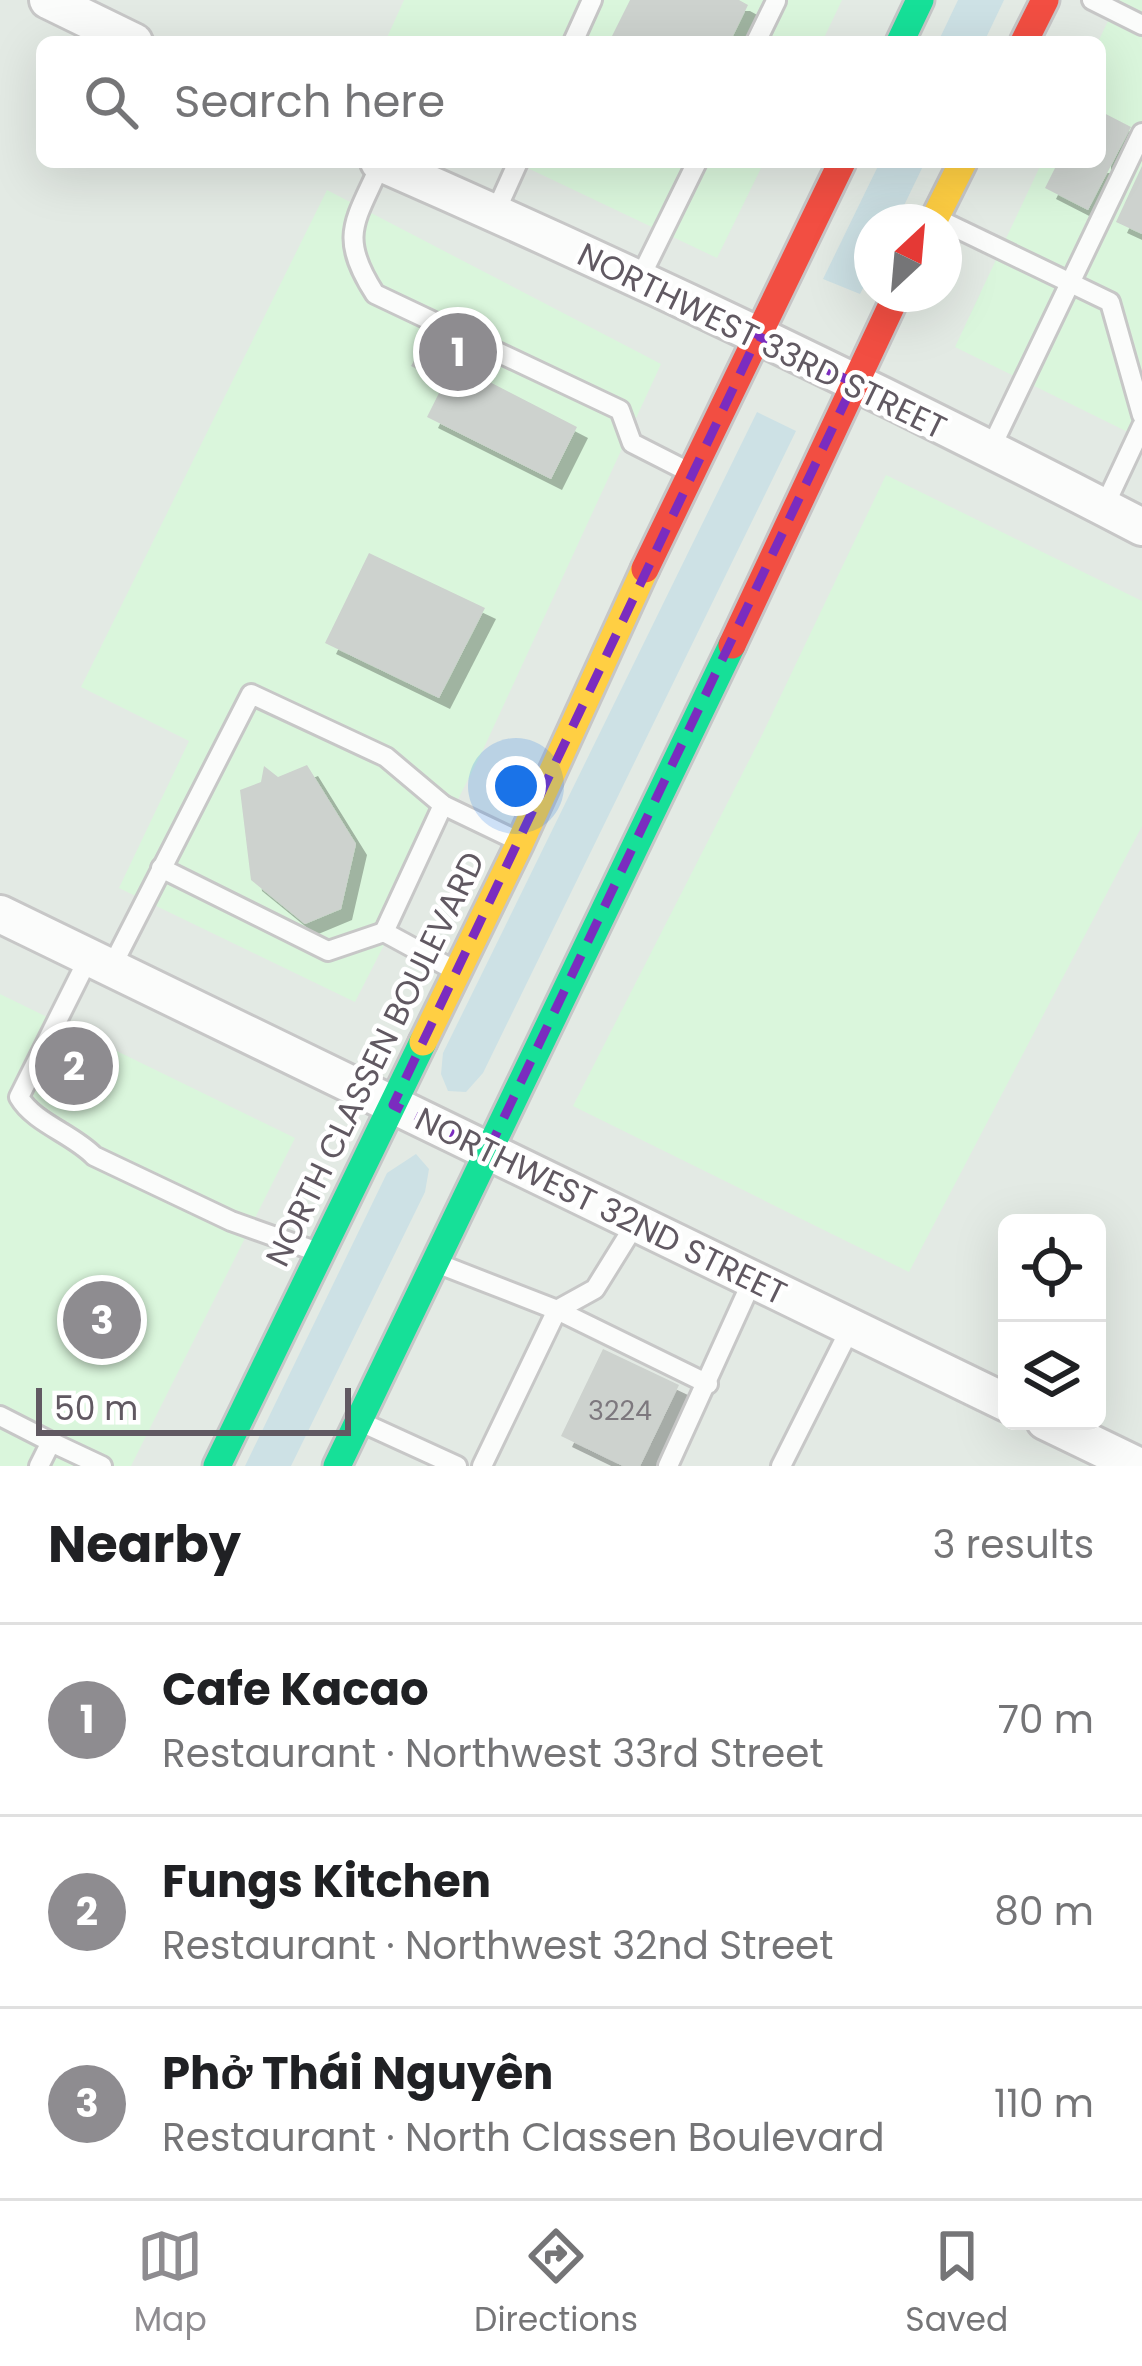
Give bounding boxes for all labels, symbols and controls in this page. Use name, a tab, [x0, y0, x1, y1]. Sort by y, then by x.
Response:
search box	[36, 36, 1106, 168]
icon: search	[78, 69, 144, 135]
text: Search here	[174, 70, 445, 133]
north arrow	[854, 204, 962, 312]
street label: NORTHWEST 33RD STREET	[570, 231, 954, 451]
pin: 1	[419, 307, 497, 397]
your location	[486, 756, 546, 816]
street label: NORTH CLASSEN BOULEVARD	[254, 844, 496, 1274]
pin: 2	[35, 1021, 113, 1111]
street label: NORTHWEST 32ND STREET	[407, 1095, 795, 1317]
map controls	[998, 1214, 1106, 1430]
button: locate	[998, 1214, 1106, 1322]
pin: 3	[63, 1275, 141, 1365]
button: layers	[998, 1322, 1106, 1430]
scale bar	[36, 1382, 351, 1435]
text: 50 m	[54, 1385, 138, 1432]
house number: 3224	[588, 1392, 652, 1429]
text: Nearby	[48, 1508, 241, 1580]
text: 3 results	[932, 1517, 1094, 1572]
text: Cafe Kacao	[162, 1658, 429, 1721]
text: 1	[80, 1692, 94, 1747]
text: 70 m	[998, 1692, 1094, 1747]
text: Restaurant · Northwest 33rd Street	[162, 1726, 824, 1781]
text: Fungs Kitchen	[162, 1850, 491, 1913]
text: 2	[76, 1884, 98, 1939]
text: 80 m	[994, 1884, 1094, 1939]
text: Restaurant · Northwest 32nd Street	[162, 1918, 833, 1973]
text: Phở Thái Nguyên	[162, 2042, 553, 2105]
text: 3	[75, 2076, 99, 2131]
text: 110 m	[994, 2076, 1094, 2131]
text: Restaurant · North Classen Boulevard	[162, 2110, 885, 2165]
tab: Map	[134, 2223, 207, 2345]
tab: Directions	[474, 2223, 638, 2345]
tab: Saved	[905, 2223, 1008, 2345]

